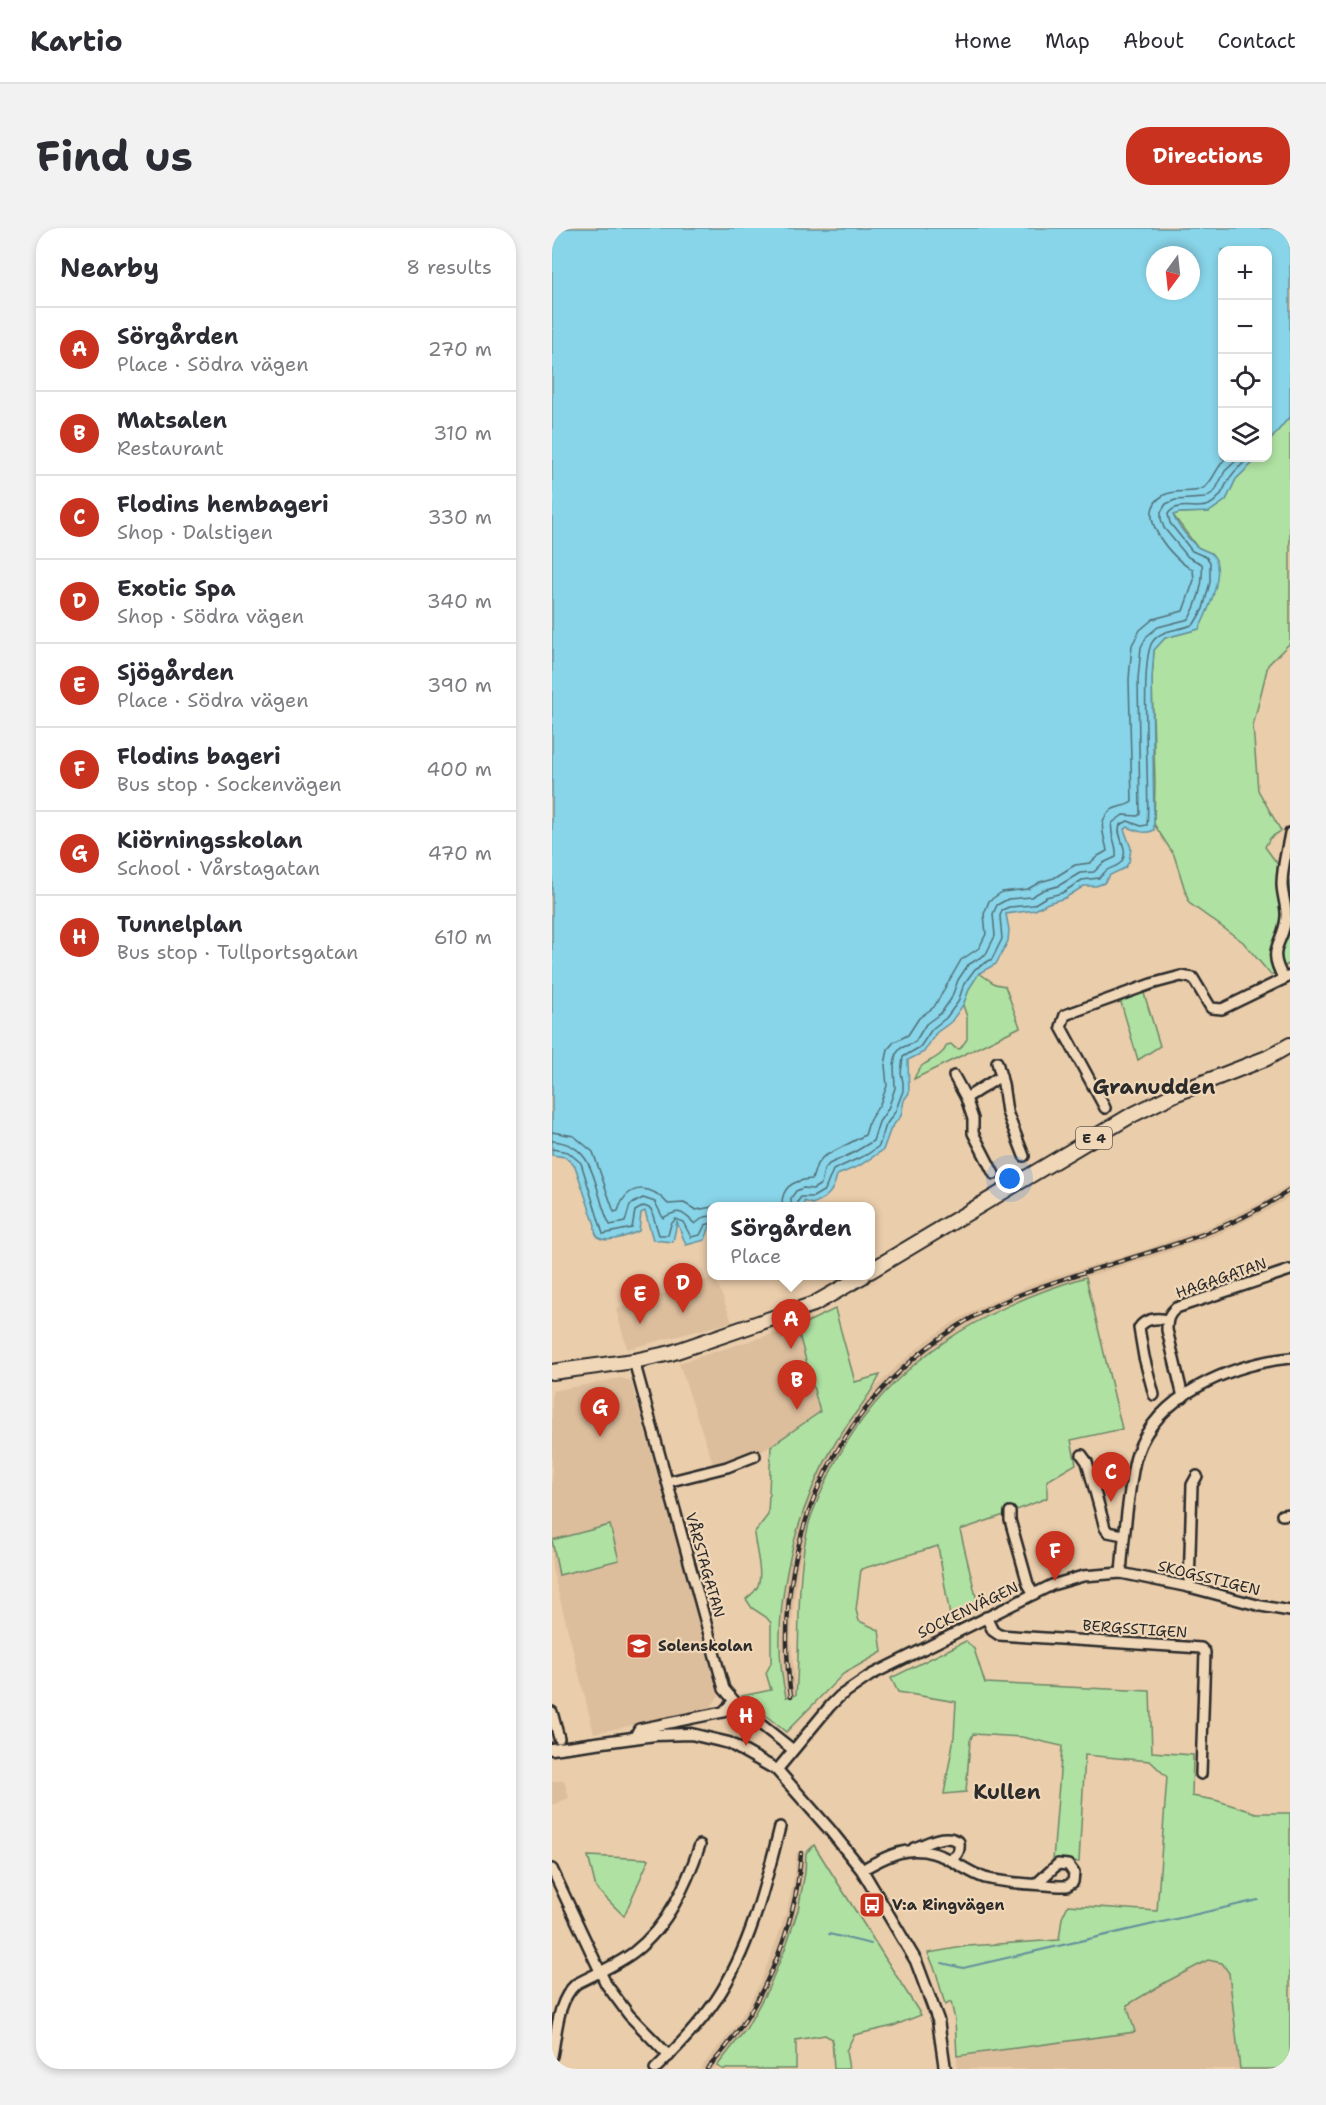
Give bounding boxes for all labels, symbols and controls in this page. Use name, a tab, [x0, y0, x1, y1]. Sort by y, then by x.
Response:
text: Kartio	[30, 22, 123, 60]
text: Home	[954, 27, 1012, 55]
text: Map	[1045, 27, 1090, 55]
text: About	[1123, 27, 1184, 55]
text: Contact	[1217, 27, 1296, 55]
button: Directions	[1126, 127, 1290, 185]
text: Find us	[36, 128, 193, 184]
north arrow	[1146, 246, 1200, 300]
map controls	[1218, 246, 1272, 462]
button: +	[1218, 246, 1272, 300]
text: Nearby	[60, 250, 159, 285]
text: 8 results	[406, 254, 492, 280]
button: −	[1218, 300, 1272, 354]
text: Sörgården	[117, 322, 238, 351]
text: A	[72, 336, 87, 362]
text: 270 m	[428, 336, 492, 362]
text: Place · Södra vägen	[117, 351, 308, 377]
button: locate	[1218, 354, 1272, 408]
text: Matsalen	[117, 406, 227, 435]
button: layers	[1218, 408, 1272, 462]
text: B	[73, 420, 86, 446]
text: 310 m	[433, 420, 492, 446]
text: Restaurant	[117, 435, 224, 461]
text: Flodins hembageri	[117, 490, 329, 519]
text: C	[73, 504, 86, 530]
text: 330 m	[428, 504, 492, 530]
text: Shop · Dalstigen	[117, 519, 273, 545]
text: Exotic Spa	[117, 574, 235, 603]
text: D	[72, 588, 87, 614]
text: 340 m	[427, 588, 492, 614]
text: Shop · Södra vägen	[117, 603, 304, 629]
text: Sjögården	[117, 658, 234, 687]
text: E	[73, 672, 86, 698]
text: 390 m	[427, 672, 492, 698]
text: Place · Södra vägen	[117, 687, 308, 713]
text: Flodins bageri	[117, 742, 281, 771]
text: F	[74, 756, 85, 782]
text: 400 m	[426, 756, 492, 782]
text: Bus stop · Sockenvägen	[117, 771, 342, 797]
text: Kiörningsskolan	[117, 826, 303, 855]
text: G	[71, 840, 88, 866]
text: 470 m	[428, 840, 492, 866]
text: School · Vårstagatan	[117, 855, 320, 881]
text: Tunnelplan	[117, 910, 243, 939]
text: H	[72, 924, 87, 950]
text: 610 m	[434, 924, 492, 950]
text: Bus stop · Tullportsgatan	[117, 939, 358, 965]
district label: Granudden	[1093, 1073, 1216, 1101]
road number: E 4	[1076, 1127, 1112, 1149]
your location	[995, 1164, 1024, 1193]
popup	[707, 1202, 875, 1280]
text: Sörgården	[730, 1214, 852, 1243]
text: Place	[730, 1243, 781, 1269]
street label: HAGAGATAN	[1173, 1253, 1269, 1303]
pin: D	[664, 1264, 702, 1313]
pin: E	[620, 1274, 659, 1324]
pin: A	[772, 1300, 810, 1349]
pin: B	[778, 1360, 816, 1410]
pin: G	[580, 1388, 620, 1437]
pin: C	[1092, 1452, 1130, 1502]
street label: VÅRSTAGATAN	[680, 1510, 731, 1620]
pin: F	[1036, 1532, 1074, 1581]
street label: SKOGSSTIGEN	[1156, 1556, 1262, 1600]
street label: SOCKENVÄGEN	[914, 1577, 1022, 1643]
street label: BERGSSTIGEN	[1082, 1615, 1188, 1643]
school or university icon: Solenskolan	[624, 1631, 654, 1661]
place label: Solenskolan	[658, 1636, 753, 1656]
pin: H	[726, 1696, 766, 1746]
district label: Kullen	[973, 1778, 1041, 1806]
bus stop icon: V:a Ringvägen	[857, 1890, 887, 1920]
place label: V:a Ringvägen	[892, 1895, 1004, 1915]

